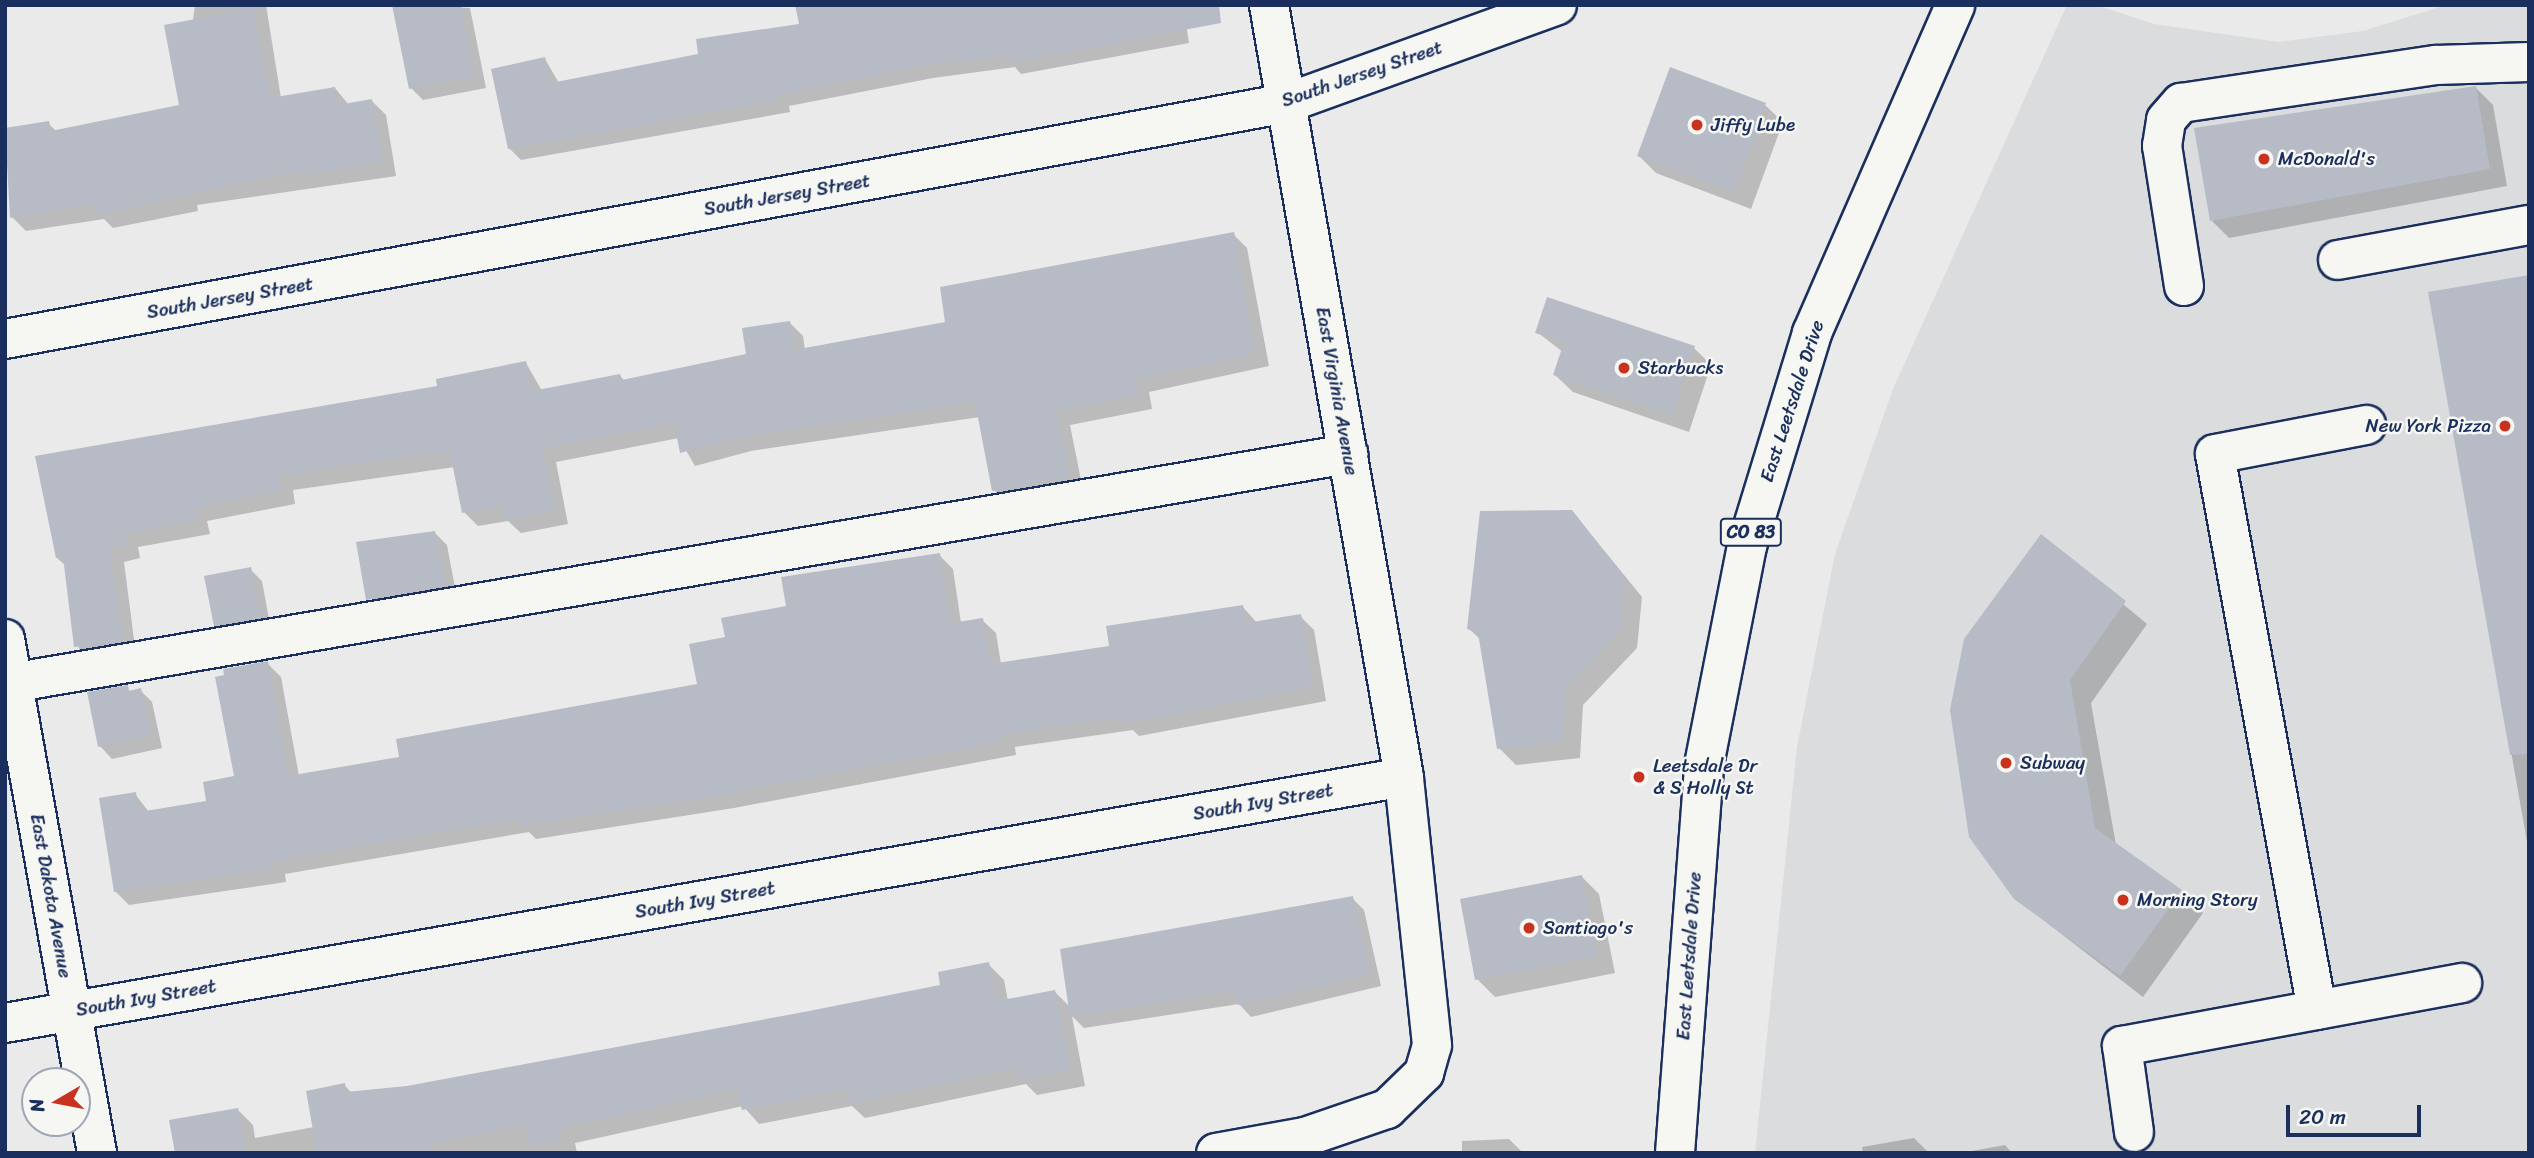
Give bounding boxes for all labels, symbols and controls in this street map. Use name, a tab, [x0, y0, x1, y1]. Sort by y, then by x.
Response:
street label: South Jersey Street	[1278, 36, 1446, 112]
place label: Jiffy Lube	[1711, 114, 1796, 136]
marker: Jiffy Lube	[1689, 117, 1705, 133]
place label: McDonald's	[2278, 148, 2375, 170]
marker: McDonald's	[2256, 151, 2272, 167]
street label: South Jersey Street	[701, 169, 873, 221]
street label: South Jersey Street	[144, 272, 316, 324]
street label: East Virginia Avenue	[1311, 304, 1363, 478]
street label: East Leetsdale Drive	[1755, 317, 1829, 485]
place label: Starbucks	[1638, 357, 1723, 379]
marker: Starbucks	[1616, 360, 1632, 376]
place label: New York Pizza	[2365, 415, 2491, 437]
marker: New York Pizza	[2497, 418, 2513, 434]
road number: CO 83	[1720, 518, 1782, 546]
place label: Subway	[2020, 752, 2085, 774]
place label: Leetsdale Dr & S Holly St	[1653, 755, 1757, 799]
marker: Subway	[1998, 755, 2014, 771]
marker: Leetsdale Dr & S Holly St	[1631, 769, 1647, 785]
street label: South Ivy Street	[1191, 779, 1335, 825]
street label: East Dakota Avenue	[25, 812, 77, 980]
street label: East Leetsdale Drive	[1672, 870, 1706, 1042]
street label: South Ivy Street	[633, 877, 777, 923]
place label: Morning Story	[2137, 889, 2258, 911]
marker: Morning Story	[2115, 892, 2131, 908]
place label: Santiago's	[1543, 917, 1633, 939]
marker: Santiago's	[1521, 920, 1537, 936]
street label: South Ivy Street	[74, 975, 218, 1021]
north arrow	[21, 1067, 91, 1137]
scale bar	[2289, 1092, 2424, 1136]
text: N	[19, 1096, 54, 1115]
text: 20 m	[2299, 1098, 2346, 1136]

